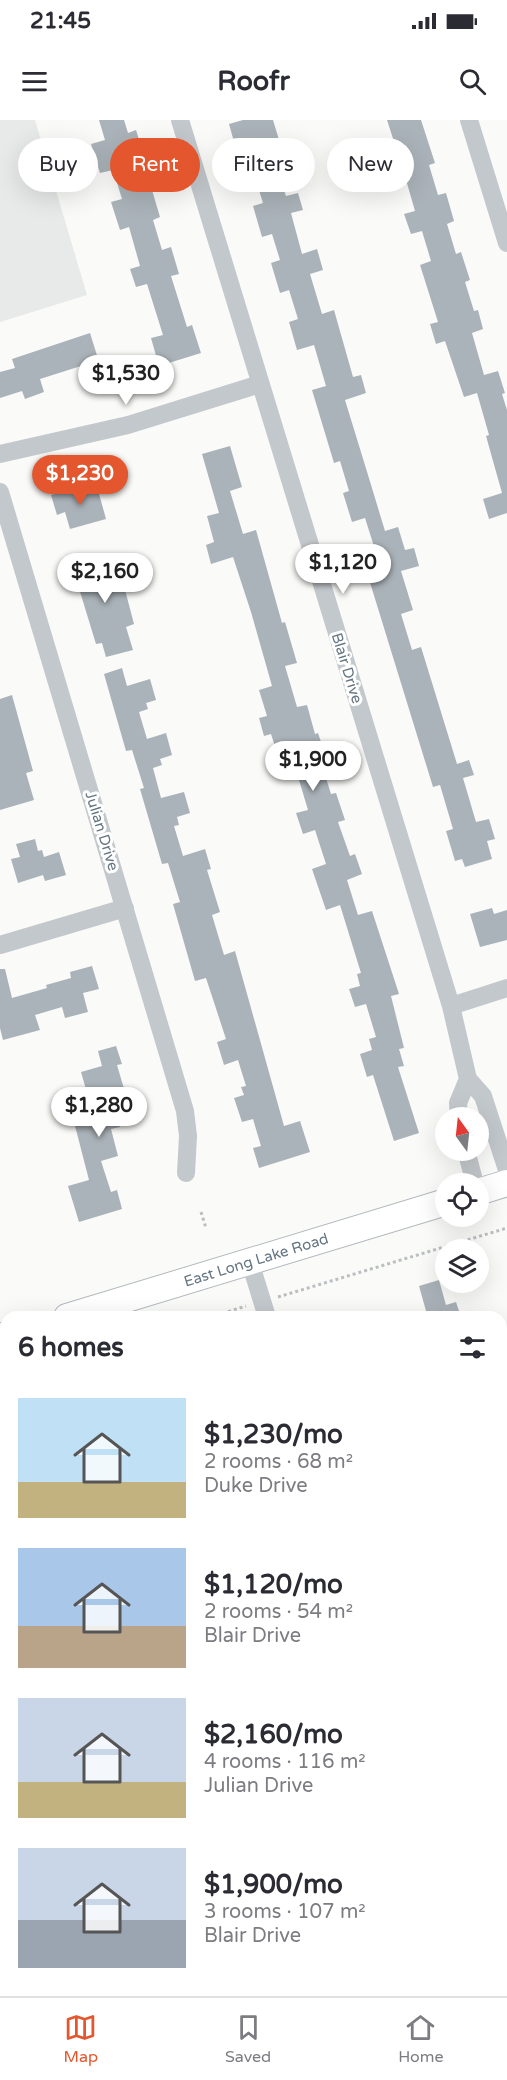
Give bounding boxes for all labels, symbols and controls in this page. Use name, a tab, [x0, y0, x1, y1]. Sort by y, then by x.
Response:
text: 21:45	[30, 8, 91, 34]
icon: menu	[18, 65, 51, 98]
text: Roofr	[217, 65, 290, 98]
icon: search	[456, 65, 489, 98]
chip: Buy	[18, 138, 98, 192]
chip: Rent	[110, 138, 200, 192]
chip: Filters	[212, 138, 315, 192]
chip: New	[327, 138, 414, 192]
pin: $1,530	[77, 355, 175, 406]
text: $1,530	[92, 362, 160, 386]
pin: $1,230	[31, 455, 129, 506]
text: $1,230	[46, 462, 114, 486]
pin: $1,120	[294, 544, 392, 595]
text: $1,120	[309, 551, 377, 575]
pin: $2,160	[56, 553, 154, 604]
text: $2,160	[71, 560, 139, 584]
street label: Blair Drive	[328, 631, 366, 705]
pin: $1,900	[264, 741, 362, 792]
text: $1,900	[279, 748, 347, 772]
street label: Julian Drive	[81, 789, 123, 873]
pin: $1,280	[50, 1087, 148, 1138]
text: $1,280	[65, 1094, 133, 1118]
north arrow	[435, 1107, 489, 1161]
map controls	[435, 1107, 489, 1293]
button: locate	[435, 1173, 489, 1227]
street label: East Long Lake Road	[182, 1229, 330, 1291]
button: layers	[435, 1239, 489, 1293]
icon: filters	[456, 1331, 489, 1364]
text: 6 homes	[18, 1332, 124, 1363]
text: $1,230/mo	[204, 1419, 343, 1450]
icon: home	[66, 1422, 138, 1494]
text: 2 rooms · 68 m²	[204, 1450, 353, 1474]
text: Duke Drive	[204, 1474, 308, 1498]
text: $1,120/mo	[204, 1569, 343, 1600]
icon: home	[66, 1572, 138, 1644]
text: 2 rooms · 54 m²	[204, 1600, 353, 1624]
text: Blair Drive	[204, 1624, 301, 1648]
text: $2,160/mo	[204, 1719, 343, 1750]
icon: home	[66, 1722, 138, 1794]
text: 4 rooms · 116 m²	[204, 1750, 366, 1774]
text: Julian Drive	[204, 1774, 313, 1798]
text: $1,900/mo	[204, 1869, 343, 1900]
icon: home	[66, 1872, 138, 1944]
text: 3 rooms · 107 m²	[204, 1900, 366, 1924]
text: Blair Drive	[204, 1924, 301, 1948]
tab: Map	[63, 2011, 98, 2067]
tab: Saved	[225, 2011, 271, 2067]
tab: Home	[398, 2011, 443, 2067]

